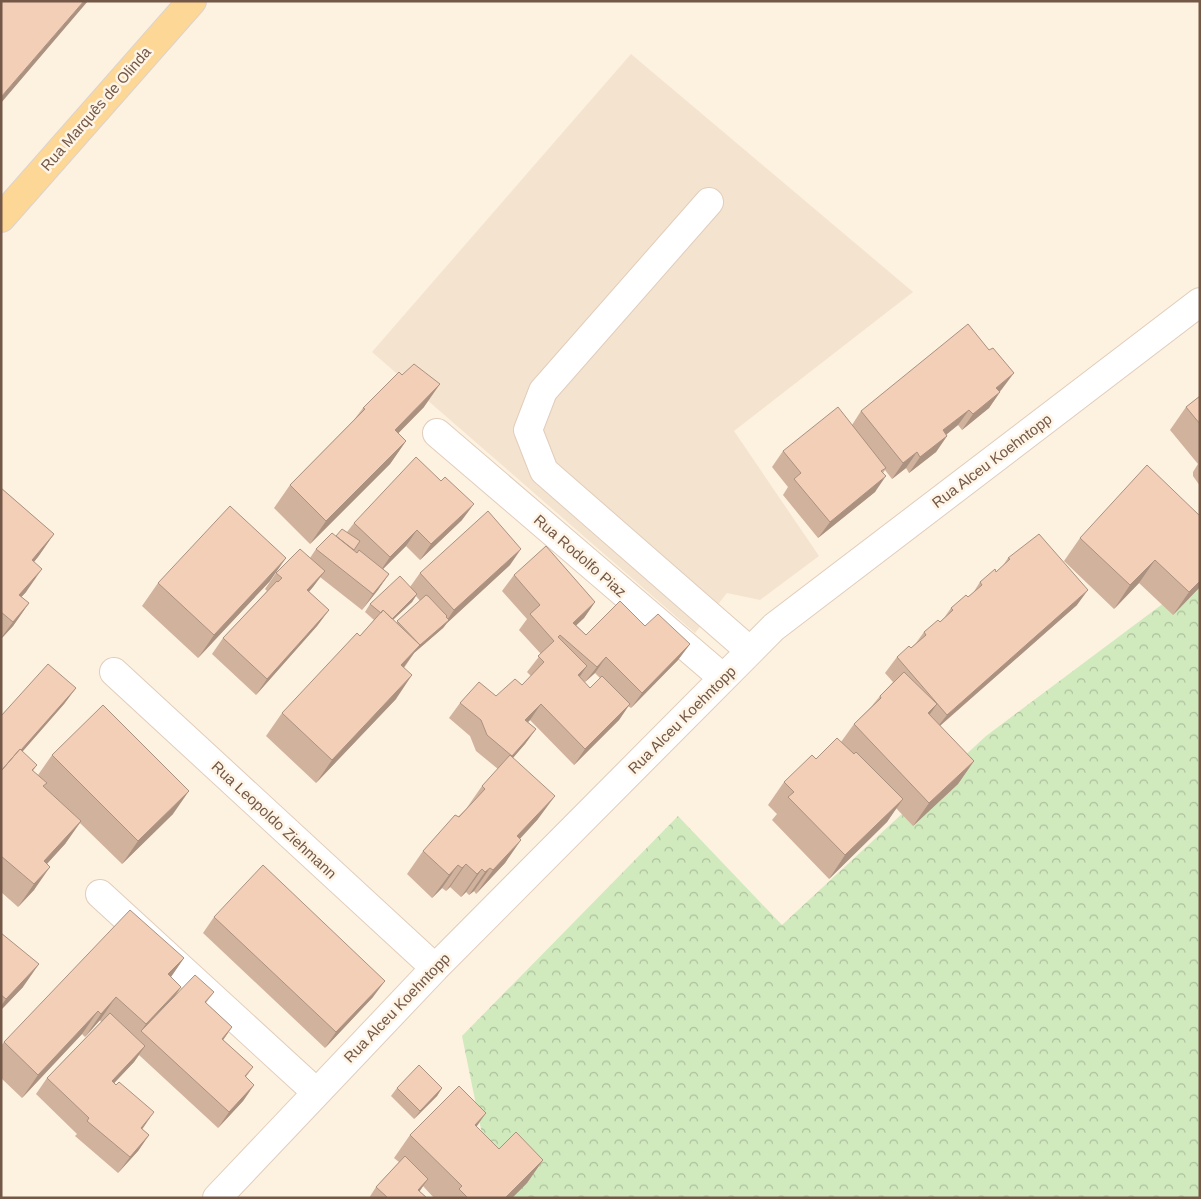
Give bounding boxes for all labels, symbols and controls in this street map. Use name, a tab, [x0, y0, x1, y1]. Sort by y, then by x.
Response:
street label: Rua Marquês de Olinda	[37, 43, 154, 174]
street label: Rua Alceu Koehntopp	[929, 410, 1055, 511]
street label: Rua Rodolfo Piaz	[531, 511, 630, 600]
street label: Rua Alceu Koehntopp	[624, 662, 739, 777]
street label: Rua Leopoldo Ziehmann	[208, 757, 340, 882]
street label: Rua Alceu Koehntopp	[340, 950, 453, 1066]

